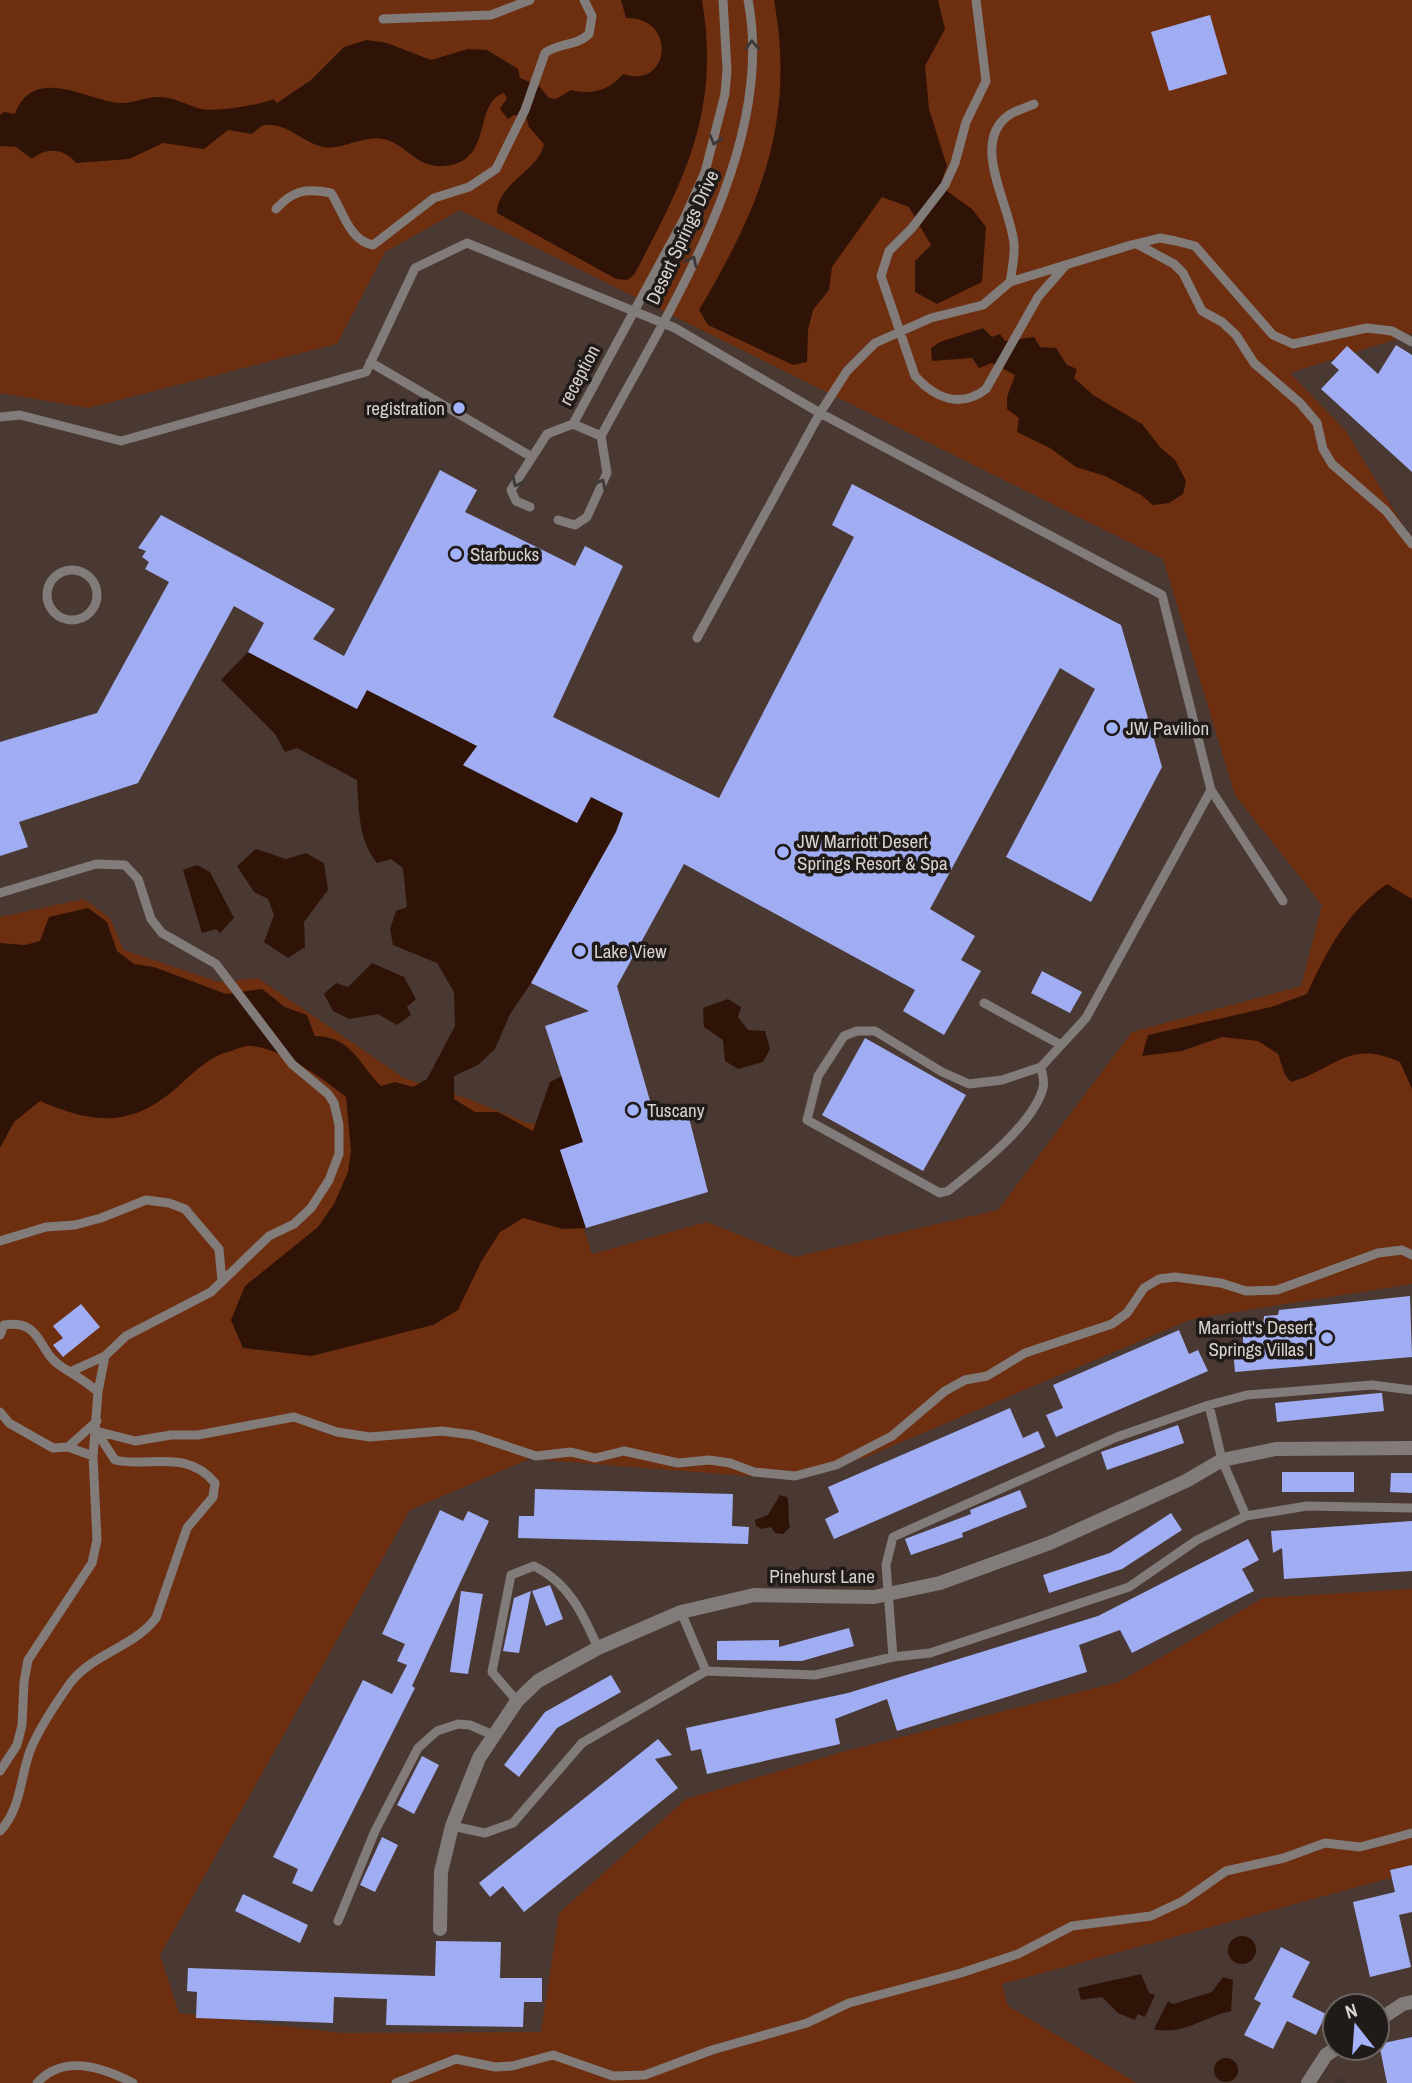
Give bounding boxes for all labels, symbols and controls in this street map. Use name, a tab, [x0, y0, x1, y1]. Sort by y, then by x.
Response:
one-way arrow	[744, 39, 760, 49]
one-way arrow	[708, 134, 723, 146]
street label: Desert Springs Drive	[639, 166, 725, 308]
one-way arrow	[684, 256, 698, 268]
street label: reception	[552, 340, 606, 410]
place label: registration	[366, 395, 445, 421]
marker: registration	[451, 400, 467, 416]
one-way arrow	[512, 475, 525, 488]
one-way arrow	[593, 479, 607, 491]
place label: Starbucks	[470, 541, 539, 567]
marker: Starbucks	[448, 546, 464, 562]
place label: JW Pavilion	[1126, 715, 1209, 741]
marker: JW Pavilion	[1104, 720, 1120, 736]
place label: JW Marriott Desert Springs Resort & Spa	[797, 828, 948, 876]
marker: JW Marriott Desert Springs Resort & Spa	[775, 844, 791, 860]
place label: Lake View	[594, 938, 667, 964]
marker: Lake View	[572, 943, 588, 959]
place label: Tuscany	[647, 1097, 705, 1123]
marker: Tuscany	[625, 1102, 641, 1118]
place label: Marriott's Desert Springs Villas I	[1198, 1314, 1314, 1362]
marker: Marriott's Desert Springs Villas I	[1319, 1330, 1335, 1346]
street label: Pinehurst Lane	[769, 1563, 875, 1589]
north arrow	[1321, 1992, 1391, 2062]
text: N	[1342, 1997, 1360, 2025]

